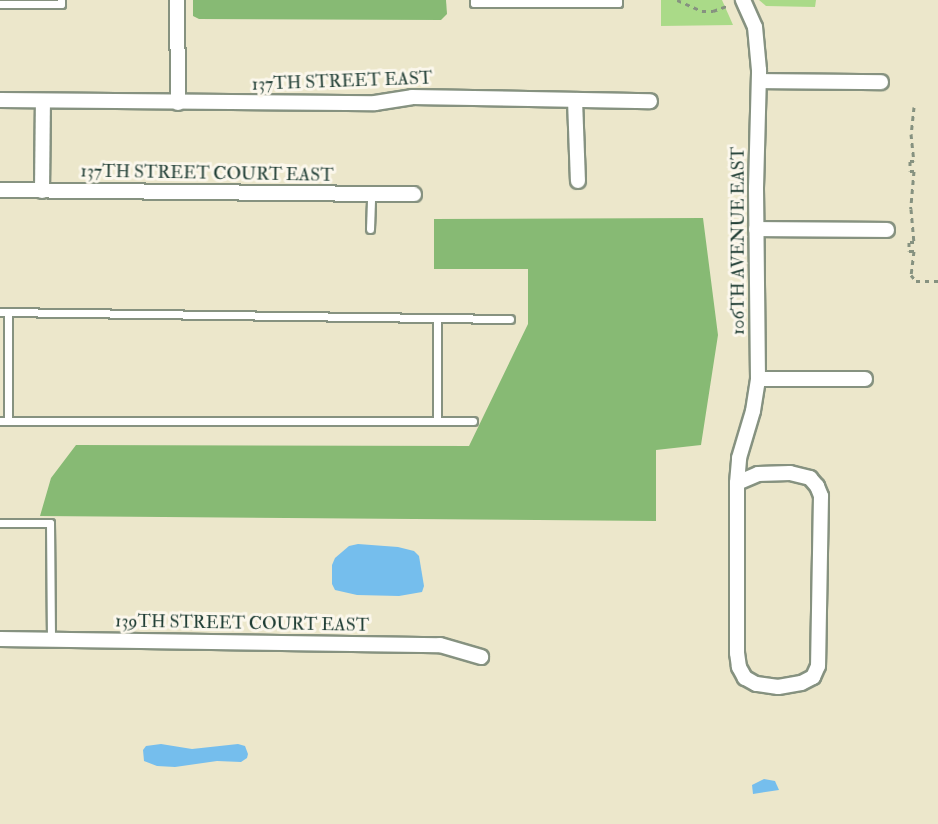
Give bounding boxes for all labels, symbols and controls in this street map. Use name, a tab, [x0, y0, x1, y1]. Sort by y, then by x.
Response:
street label: 137TH STREET EAST	[251, 68, 433, 96]
street label: 106TH AVENUE EAST	[728, 147, 750, 335]
street label: 137TH STREET COURT EAST	[80, 161, 334, 187]
street label: 139TH STREET COURT EAST	[115, 611, 369, 637]

